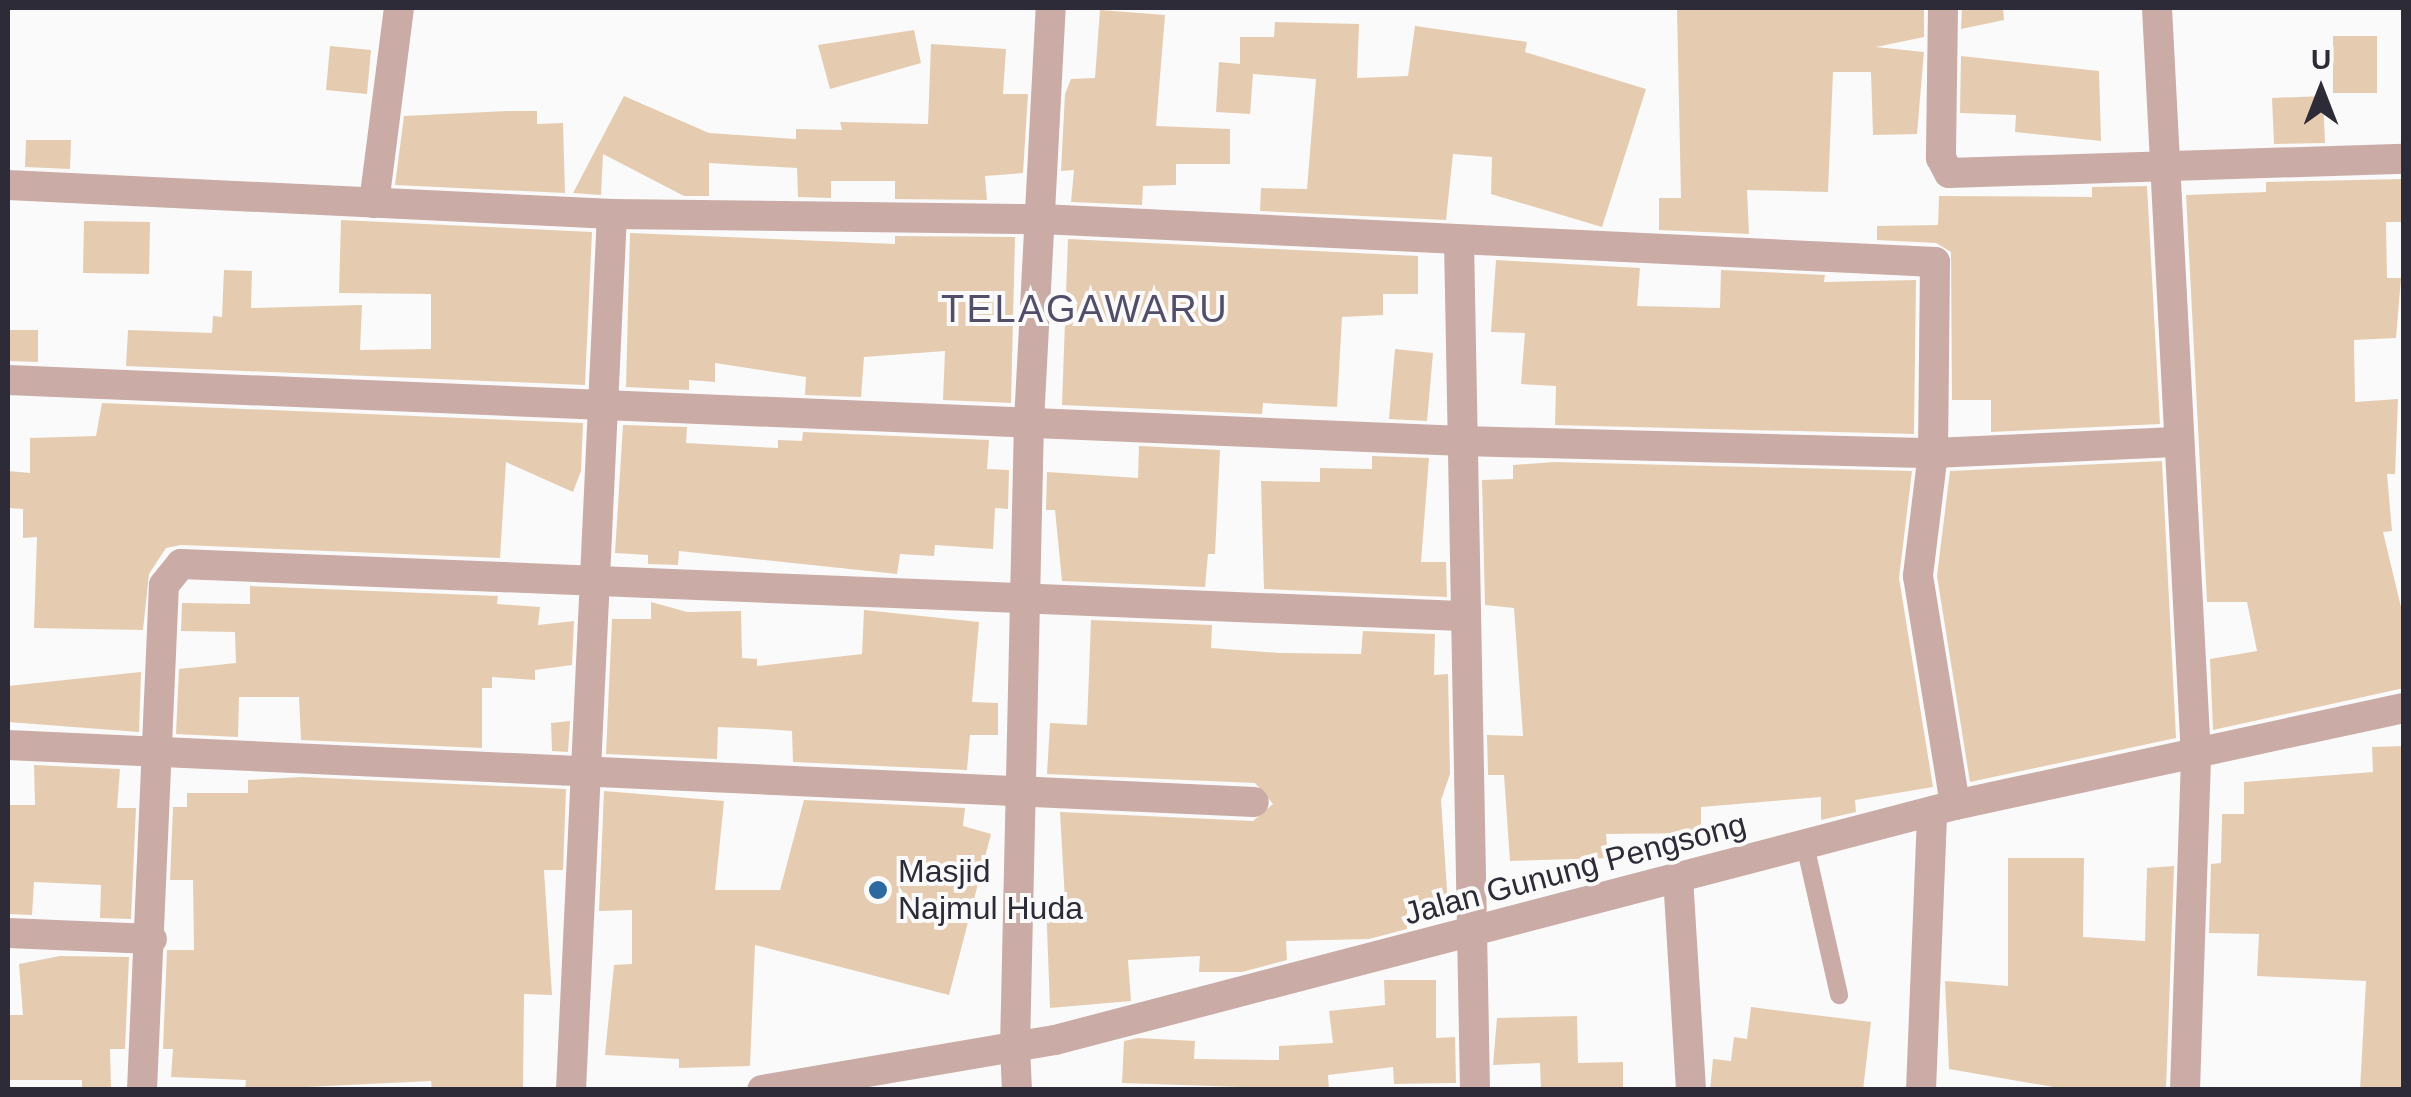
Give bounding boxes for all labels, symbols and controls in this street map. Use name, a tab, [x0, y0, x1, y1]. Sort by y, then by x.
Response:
north arrow	[2271, 40, 2371, 140]
text: U	[2311, 44, 2331, 75]
district label: TELAGAWARU	[941, 287, 1229, 333]
street label: Jalan Gunung Pengsong	[1400, 805, 1750, 933]
place label: Masjid Najmul Huda	[898, 853, 1083, 928]
marker: Masjid Najmul Huda	[867, 879, 889, 901]

